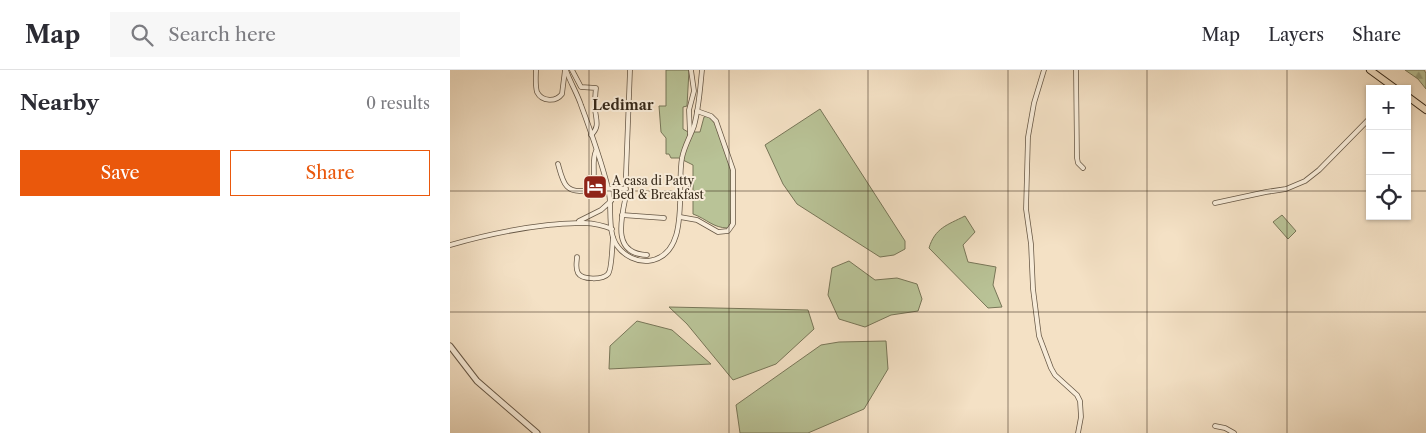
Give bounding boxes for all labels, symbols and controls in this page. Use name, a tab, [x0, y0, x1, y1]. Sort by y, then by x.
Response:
search box	[110, 12, 460, 57]
text: Map	[25, 20, 80, 49]
icon: search	[128, 21, 156, 49]
text: Search here	[168, 23, 276, 46]
text: Map	[1202, 24, 1240, 46]
text: Layers	[1268, 24, 1324, 46]
text: Share	[1352, 24, 1401, 46]
map controls	[1366, 85, 1411, 220]
button: +	[1366, 85, 1411, 130]
text: Nearby	[20, 90, 99, 115]
text: 0 results	[366, 93, 430, 113]
district label: Ledimar	[592, 96, 654, 114]
button: −	[1366, 130, 1411, 175]
button: Save	[20, 150, 220, 196]
button: Share	[230, 150, 430, 196]
place label: A casa di Patty Bed & Breakfast	[611, 173, 704, 202]
hotel icon: A casa di Patty Bed & Breakfast	[582, 174, 608, 200]
button: locate	[1366, 175, 1411, 220]

